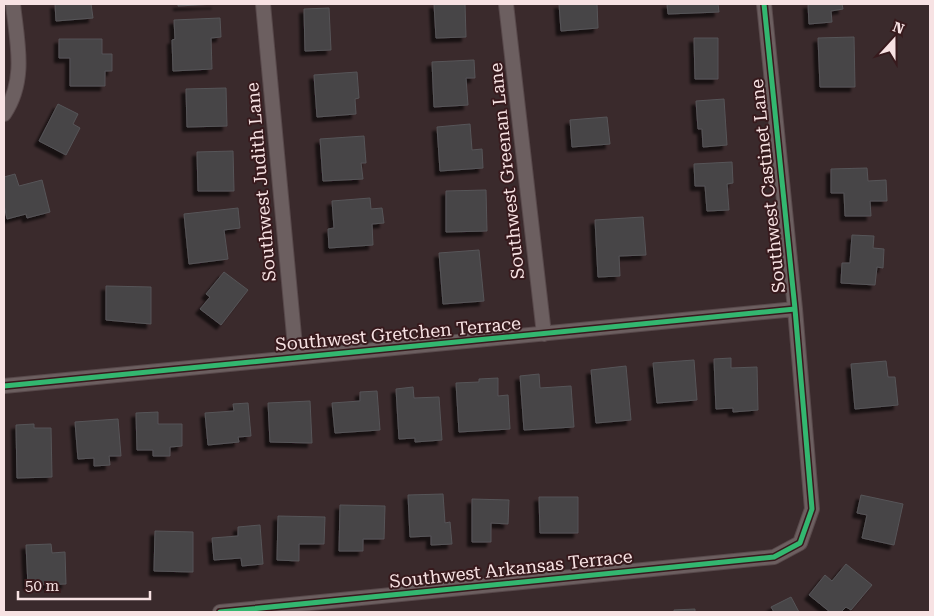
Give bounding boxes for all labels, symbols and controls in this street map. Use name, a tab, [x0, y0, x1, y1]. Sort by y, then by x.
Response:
north arrow	[869, 15, 919, 65]
text: N	[891, 18, 907, 37]
street label: Southwest Greenan Lane	[485, 62, 528, 280]
street label: Southwest Castinet Lane	[746, 78, 789, 294]
street label: Southwest Judith Lane	[241, 81, 280, 283]
street label: Southwest Gretchen Terrace	[274, 312, 522, 355]
street label: Southwest Arkansas Terrace	[388, 545, 634, 592]
scale bar	[18, 568, 150, 600]
text: 50 m	[25, 577, 60, 595]

